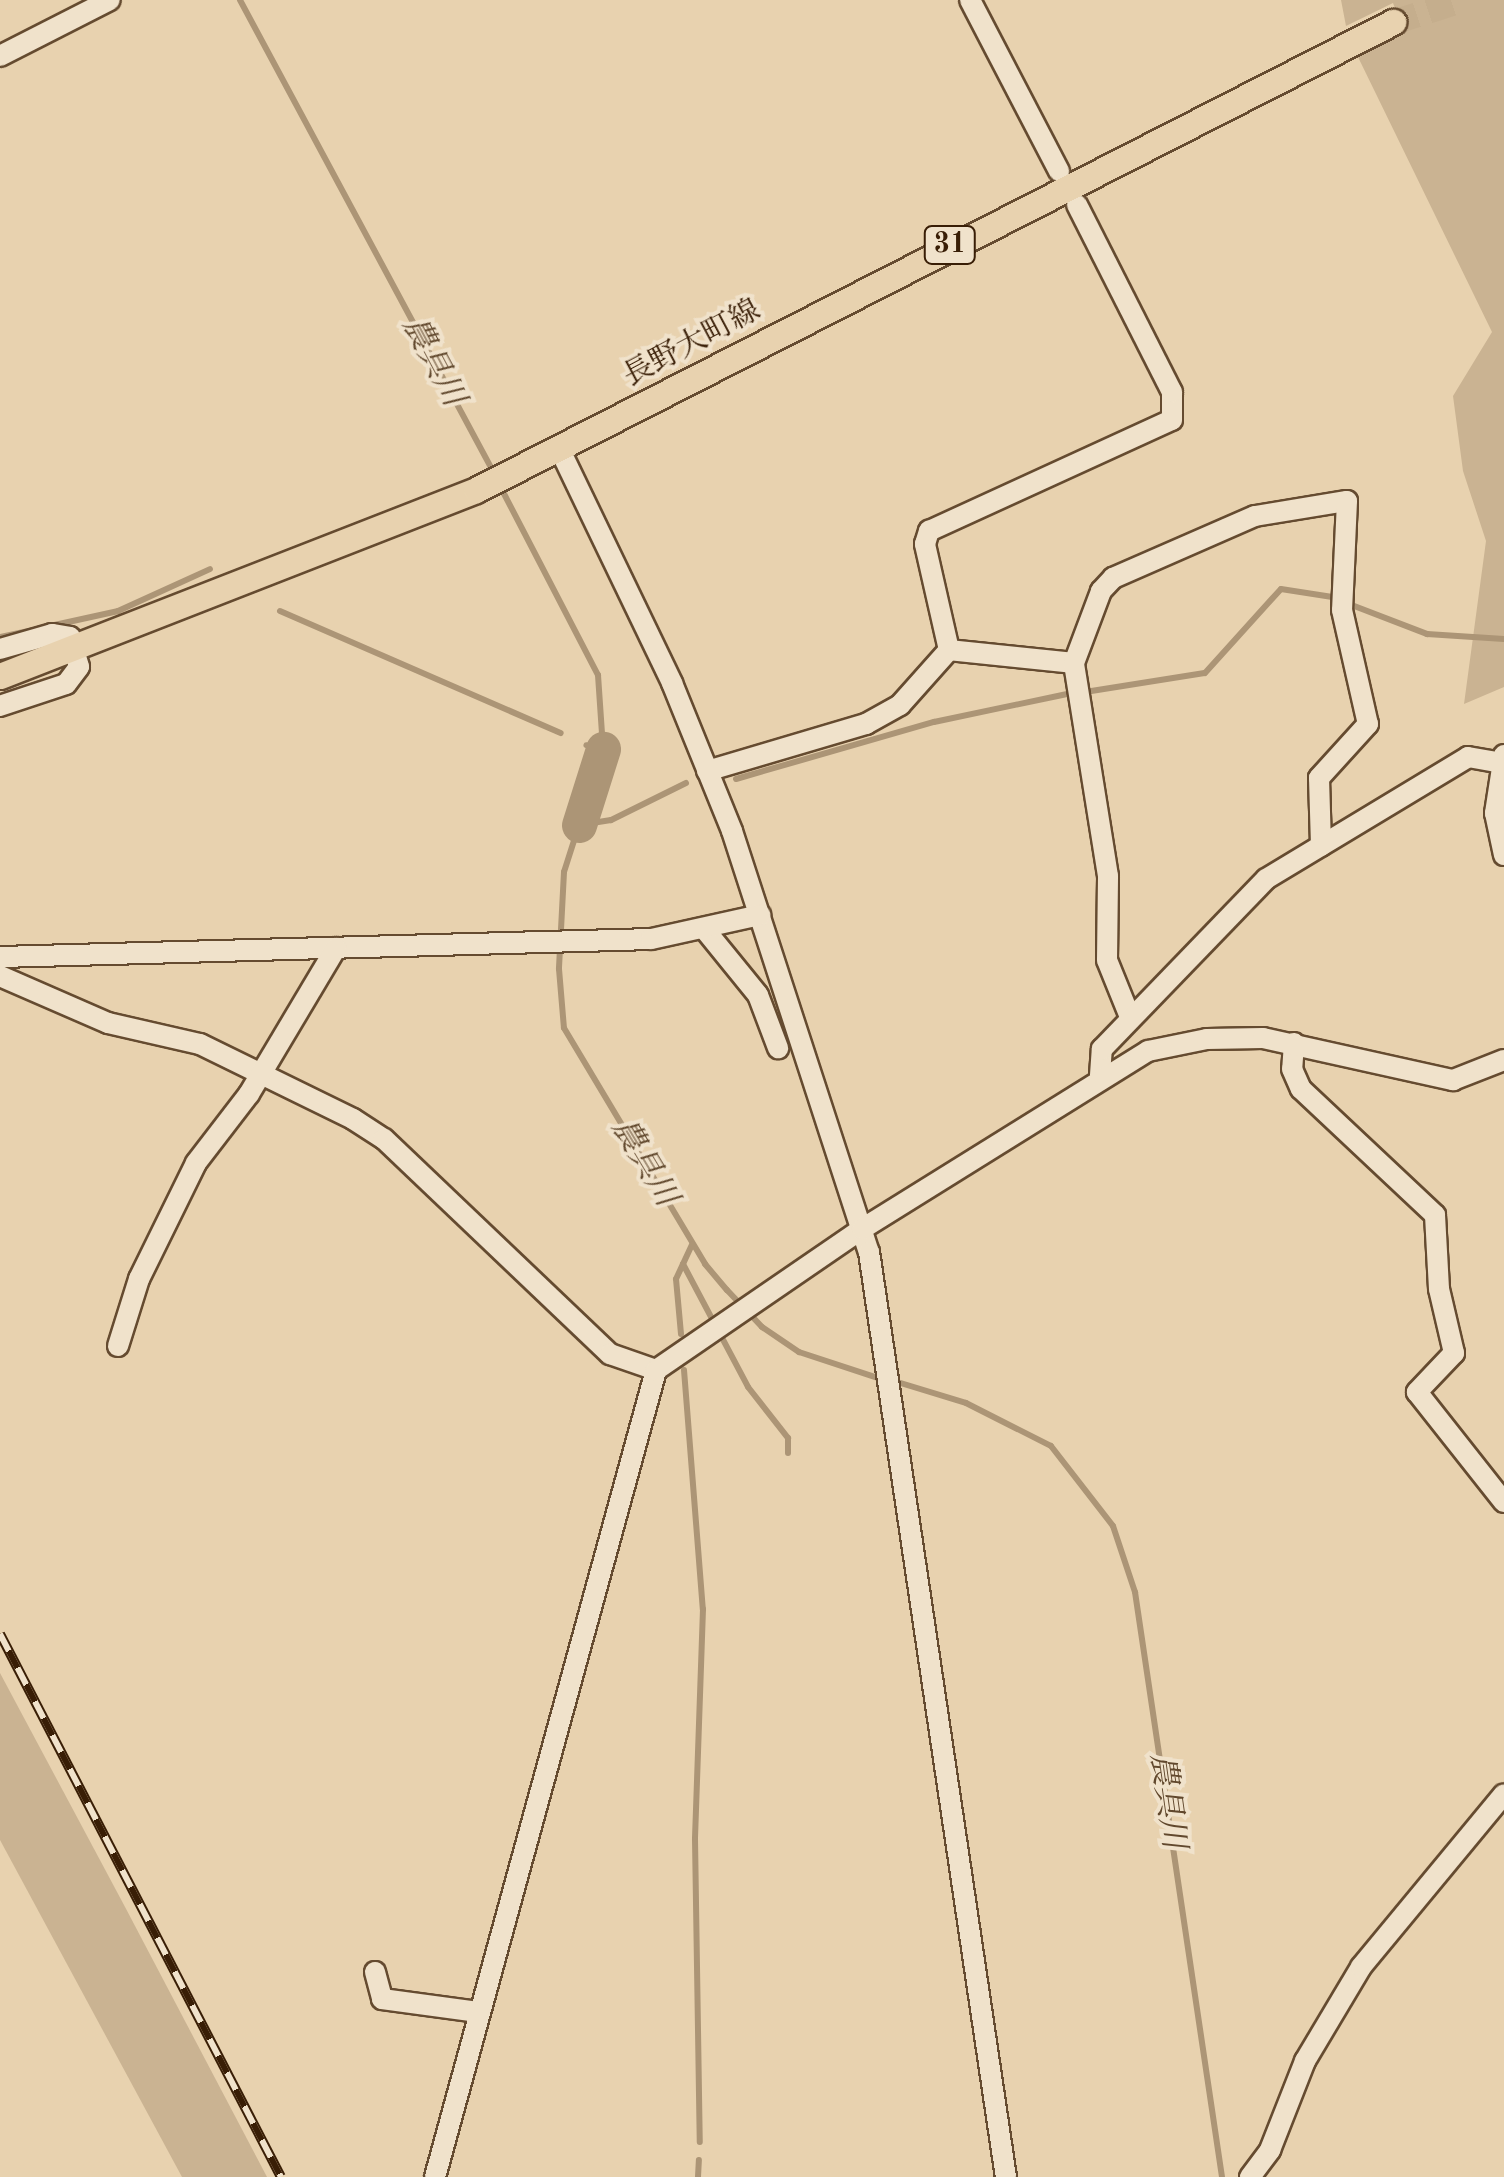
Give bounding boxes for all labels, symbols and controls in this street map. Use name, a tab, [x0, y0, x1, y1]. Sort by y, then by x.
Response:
road number: 31	[922, 222, 978, 268]
street label: 長野大町線	[617, 293, 767, 395]
water label: 農具川	[393, 311, 471, 413]
water label: 農具川	[602, 1112, 684, 1214]
water label: 農具川	[1140, 1751, 1192, 1851]

